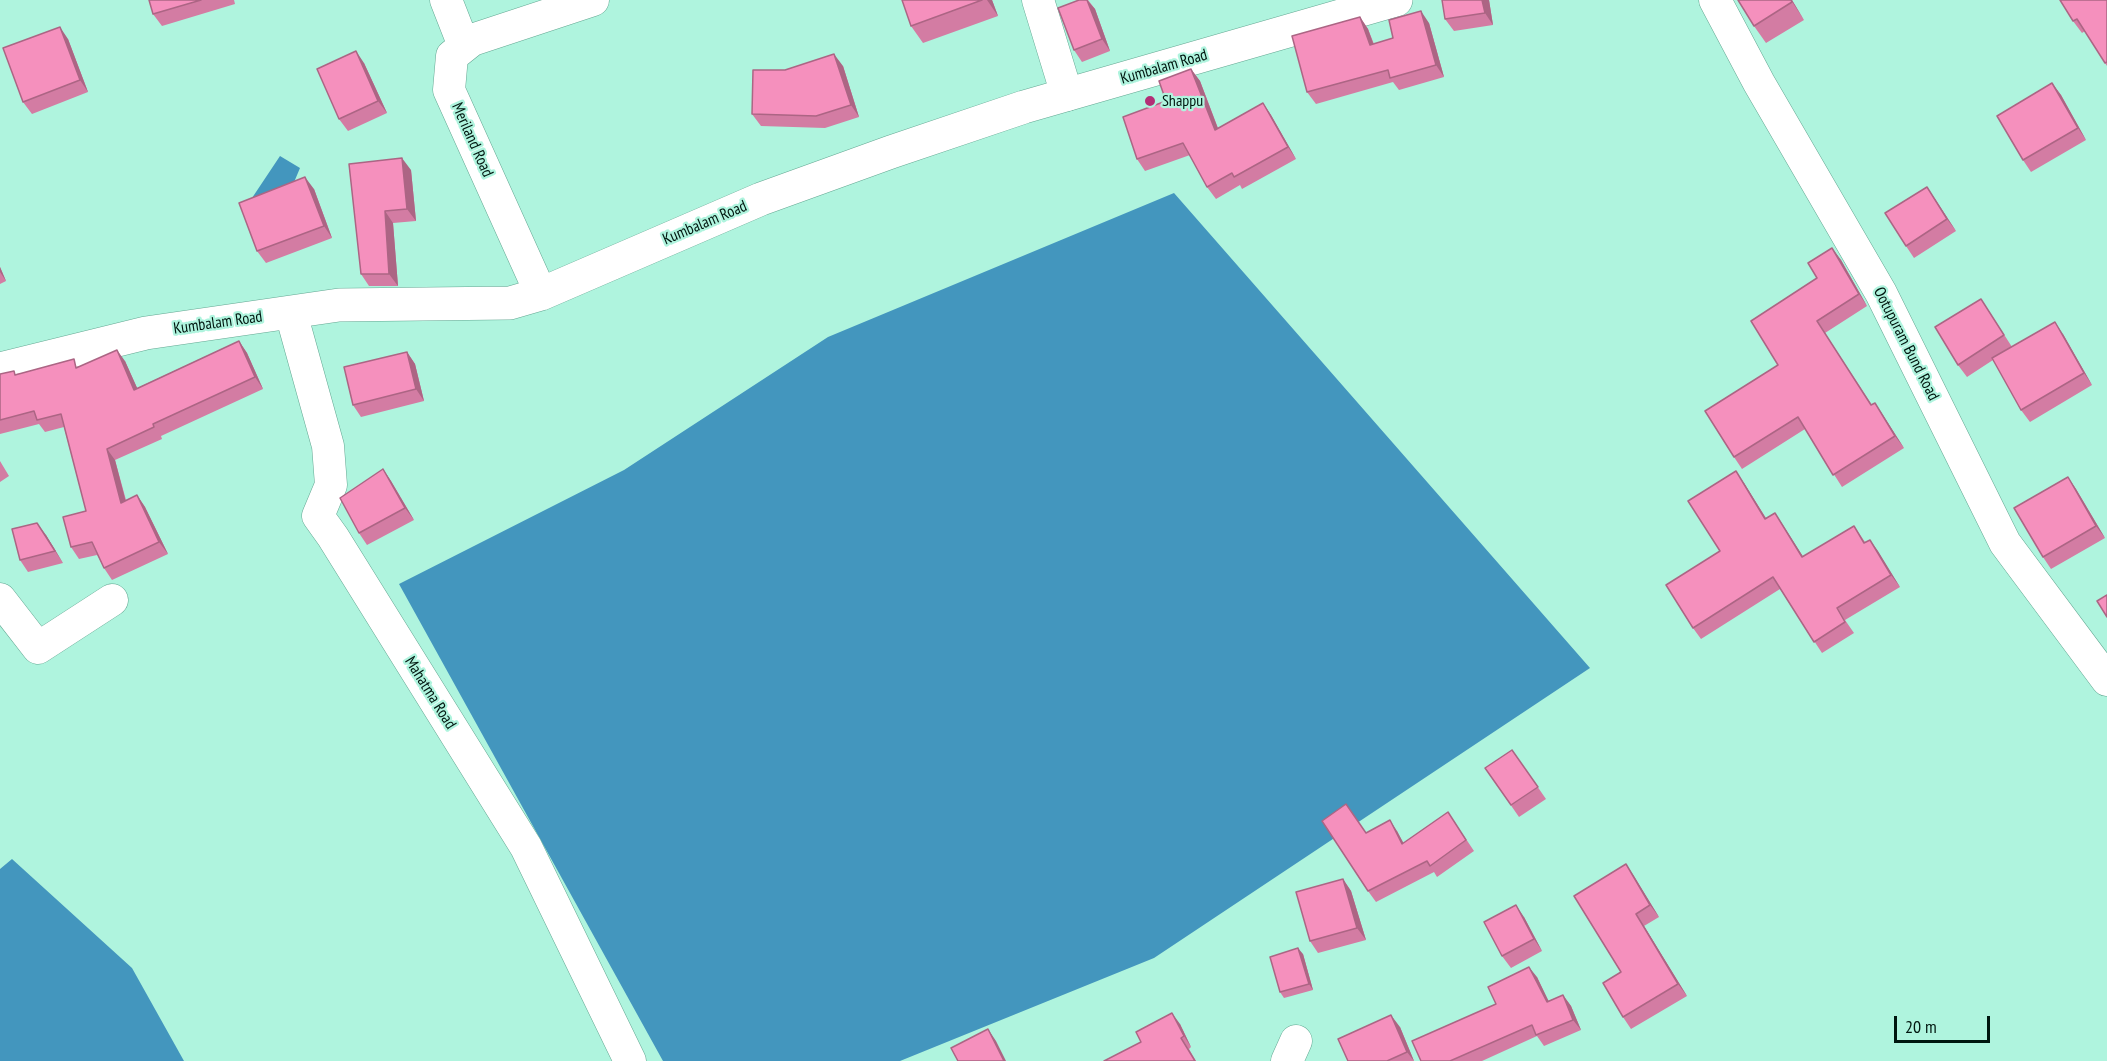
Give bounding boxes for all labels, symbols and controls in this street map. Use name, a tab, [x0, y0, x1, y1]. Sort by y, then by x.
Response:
street label: Kumbalam Road	[1118, 45, 1210, 89]
place label: Shappu	[1162, 91, 1203, 111]
marker: Shappu	[1143, 94, 1157, 108]
street label: Meriland Road	[447, 100, 497, 180]
street label: Kumbalam Road	[660, 197, 750, 249]
street label: Ootupuram Bund Road	[1869, 284, 1943, 404]
street label: Kumbalam Road	[172, 307, 264, 339]
street label: Mahatma Road	[400, 653, 460, 733]
scale bar	[1897, 1004, 1993, 1042]
text: 20 m	[1905, 1015, 1937, 1038]

